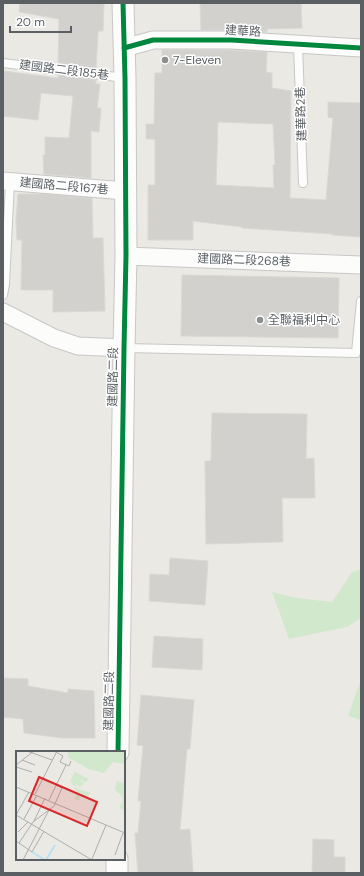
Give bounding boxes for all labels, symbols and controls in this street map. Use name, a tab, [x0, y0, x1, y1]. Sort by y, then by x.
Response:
scale bar	[10, 8, 71, 34]
text: 20 m	[16, 14, 45, 30]
street label: 建華路	[225, 22, 261, 40]
place label: 7-Eleven	[173, 52, 221, 68]
marker: 7-Eleven	[160, 55, 170, 65]
street label: 建國路二段185巷	[18, 57, 110, 83]
street label: 建華路2巷	[292, 86, 310, 142]
street label: 建國路二段167巷	[19, 174, 109, 198]
street label: 建國路二段268巷	[197, 250, 291, 270]
place label: 全聯福利中心	[268, 312, 340, 328]
marker: 全聯福利中心	[255, 315, 265, 325]
street label: 建國路二段	[104, 347, 122, 407]
street label: 建國路二段	[100, 671, 118, 731]
inset map	[16, 751, 125, 860]

